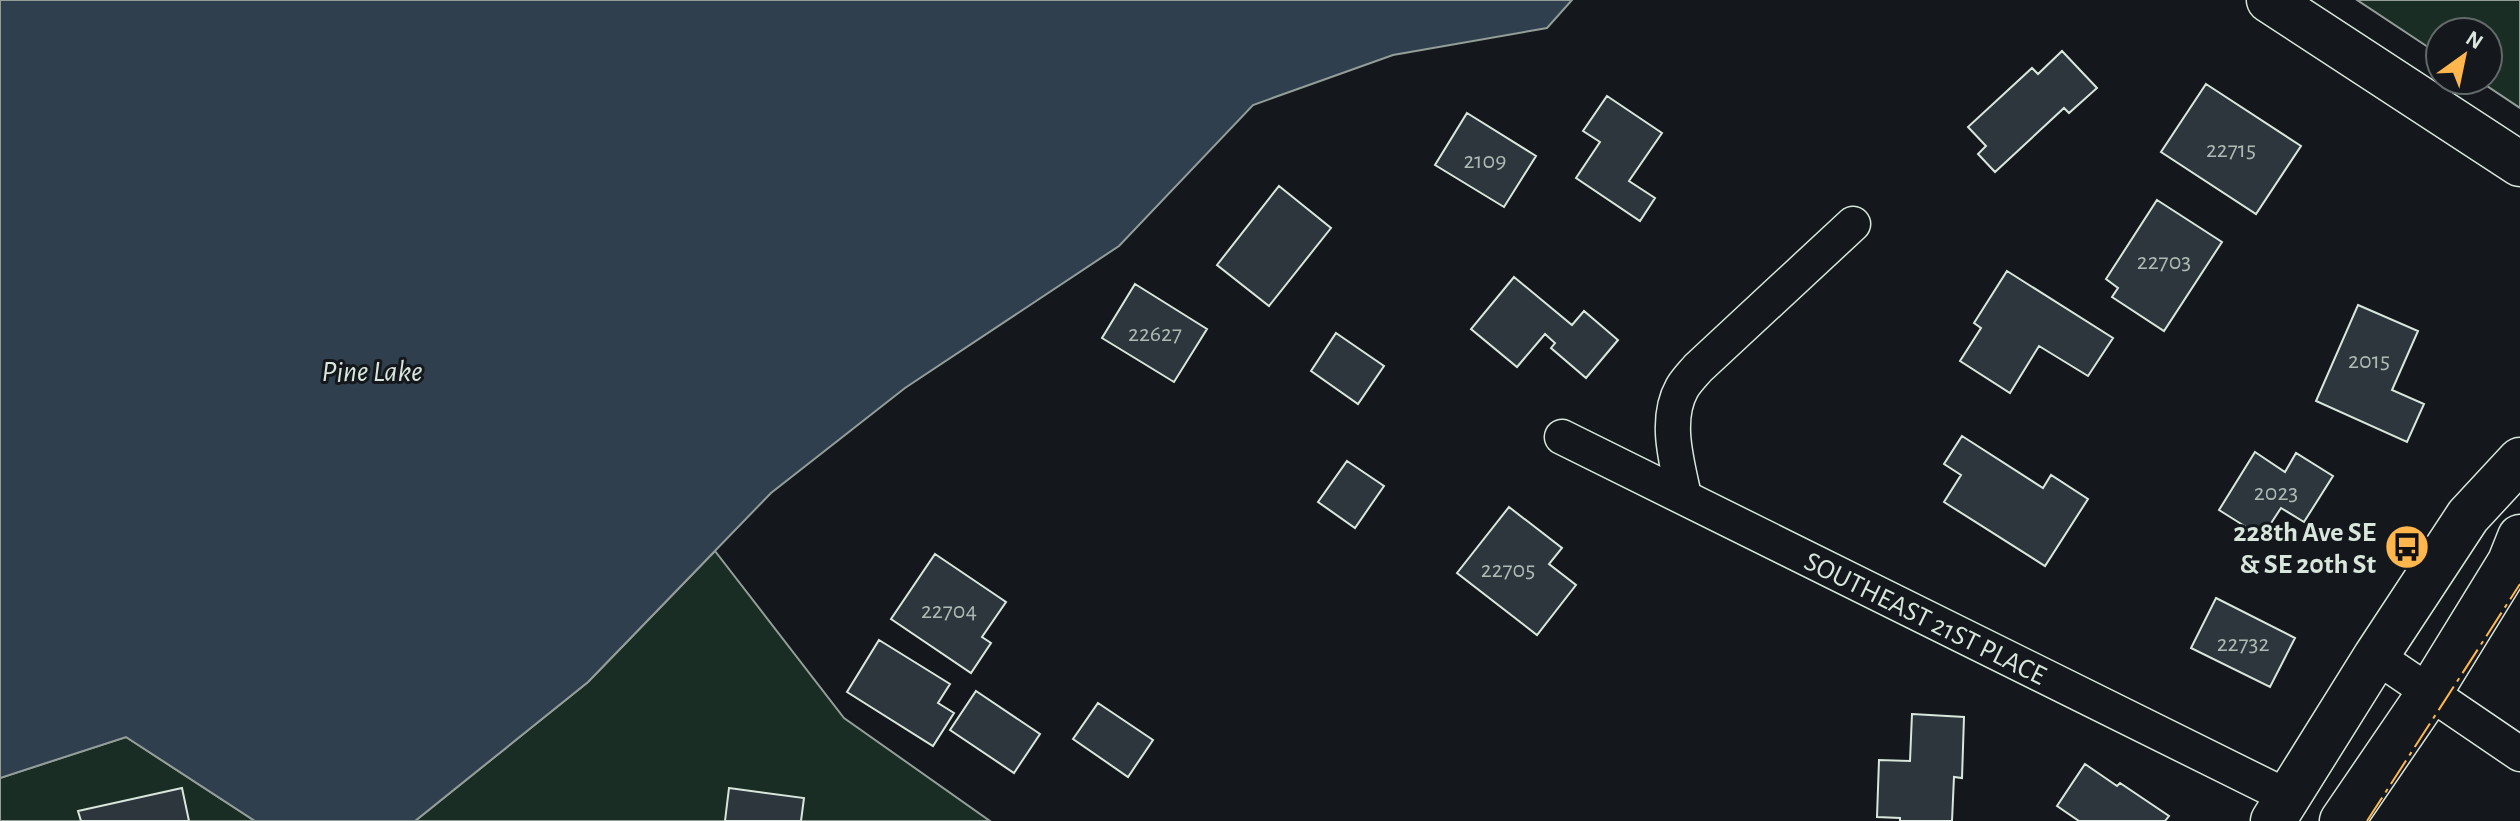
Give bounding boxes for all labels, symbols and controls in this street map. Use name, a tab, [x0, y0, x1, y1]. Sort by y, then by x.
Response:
north arrow	[2424, 16, 2504, 96]
text: N	[2462, 27, 2487, 53]
house number: 22715	[2206, 138, 2256, 162]
house number: 2109	[1463, 149, 1507, 173]
house number: 22703	[2137, 250, 2191, 274]
house number: 22627	[1128, 322, 1182, 346]
house number: 2015	[2348, 349, 2390, 373]
water label: Pine Lake	[322, 357, 422, 387]
house number: 2023	[2254, 481, 2298, 505]
place label: 228th Ave SE & SE 20th St	[2233, 519, 2377, 579]
bus stop icon: 228th Ave SE & SE 20th St	[2383, 523, 2431, 571]
street label: SOUTHEAST 21ST PLACE	[1800, 548, 2050, 691]
house number: 22705	[1481, 558, 1535, 582]
house number: 22704	[921, 599, 977, 623]
house number: 22732	[2217, 632, 2269, 656]

